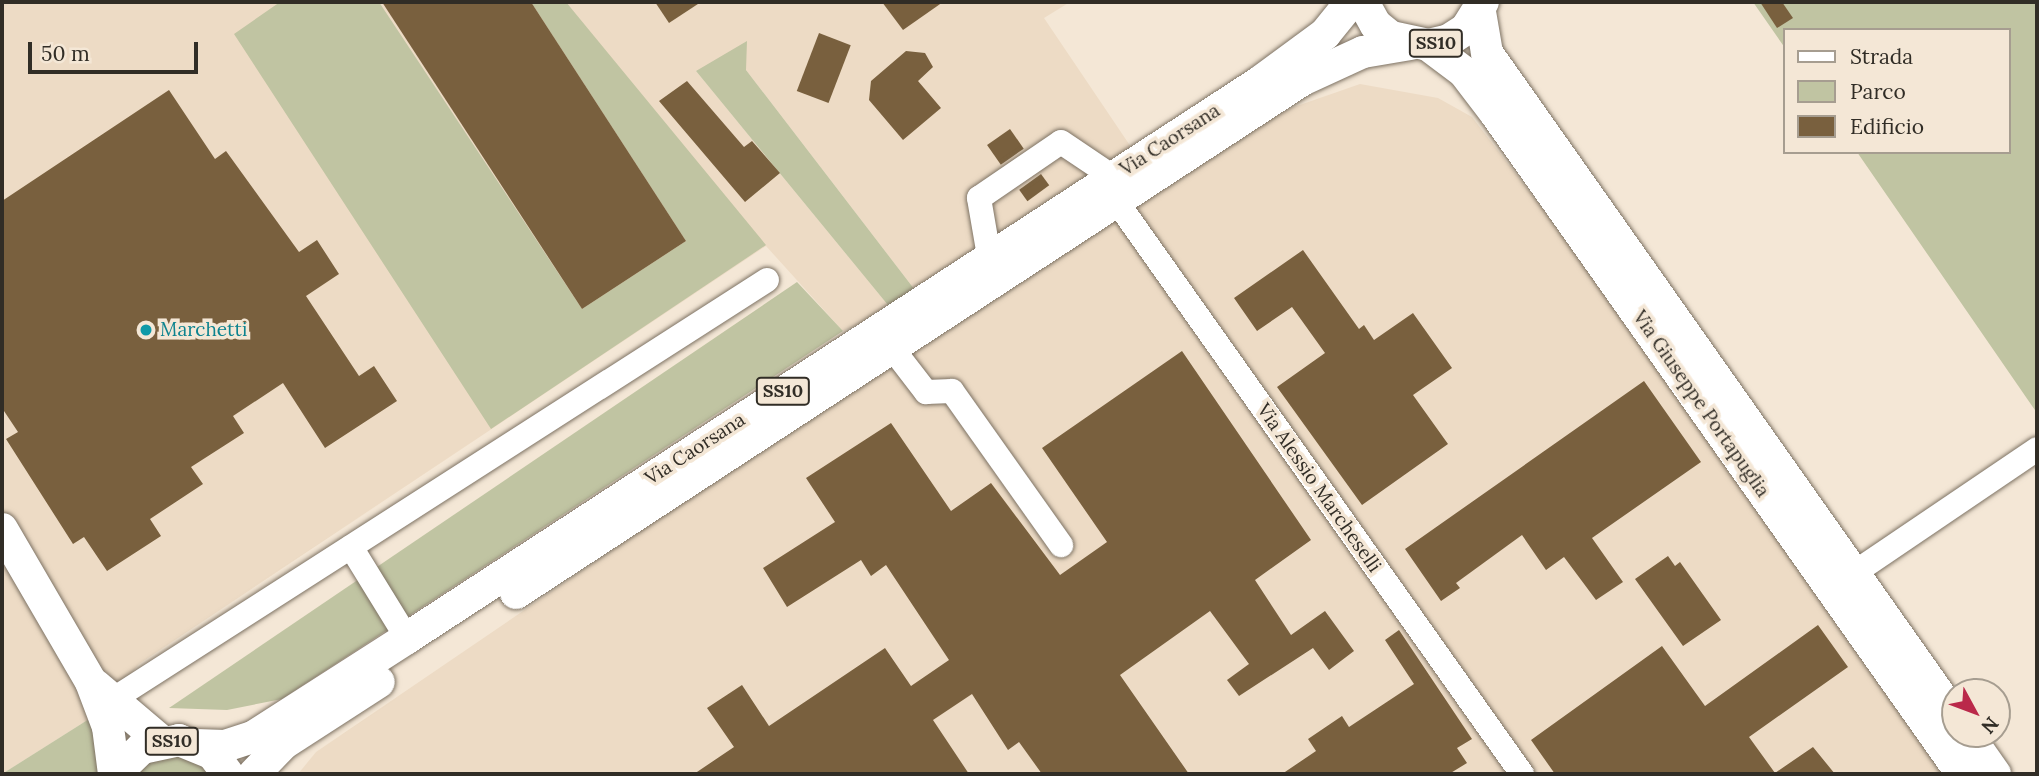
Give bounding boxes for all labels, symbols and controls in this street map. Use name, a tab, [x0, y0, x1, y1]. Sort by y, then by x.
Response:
scale bar	[32, 28, 201, 72]
road number: SS10	[1408, 28, 1464, 58]
legend	[1784, 28, 2011, 154]
text: 50 m	[41, 40, 90, 67]
text: Strada	[1850, 43, 1913, 70]
text: Parco	[1850, 78, 1906, 105]
street label: Via Caorsana	[1116, 99, 1224, 181]
text: Edificio	[1850, 113, 1924, 140]
street label: Via Giuseppe Portapuglia	[1628, 306, 1774, 502]
place label: Marchetti	[160, 319, 247, 341]
marker: Marchetti	[138, 322, 154, 338]
road number: SS10	[755, 376, 811, 405]
street label: Via Alessio Marcheselli	[1252, 399, 1386, 577]
street label: Via Caorsana	[641, 408, 749, 490]
north arrow	[1941, 678, 2011, 748]
text: N	[1976, 712, 2004, 739]
road number: SS10	[144, 726, 200, 756]

